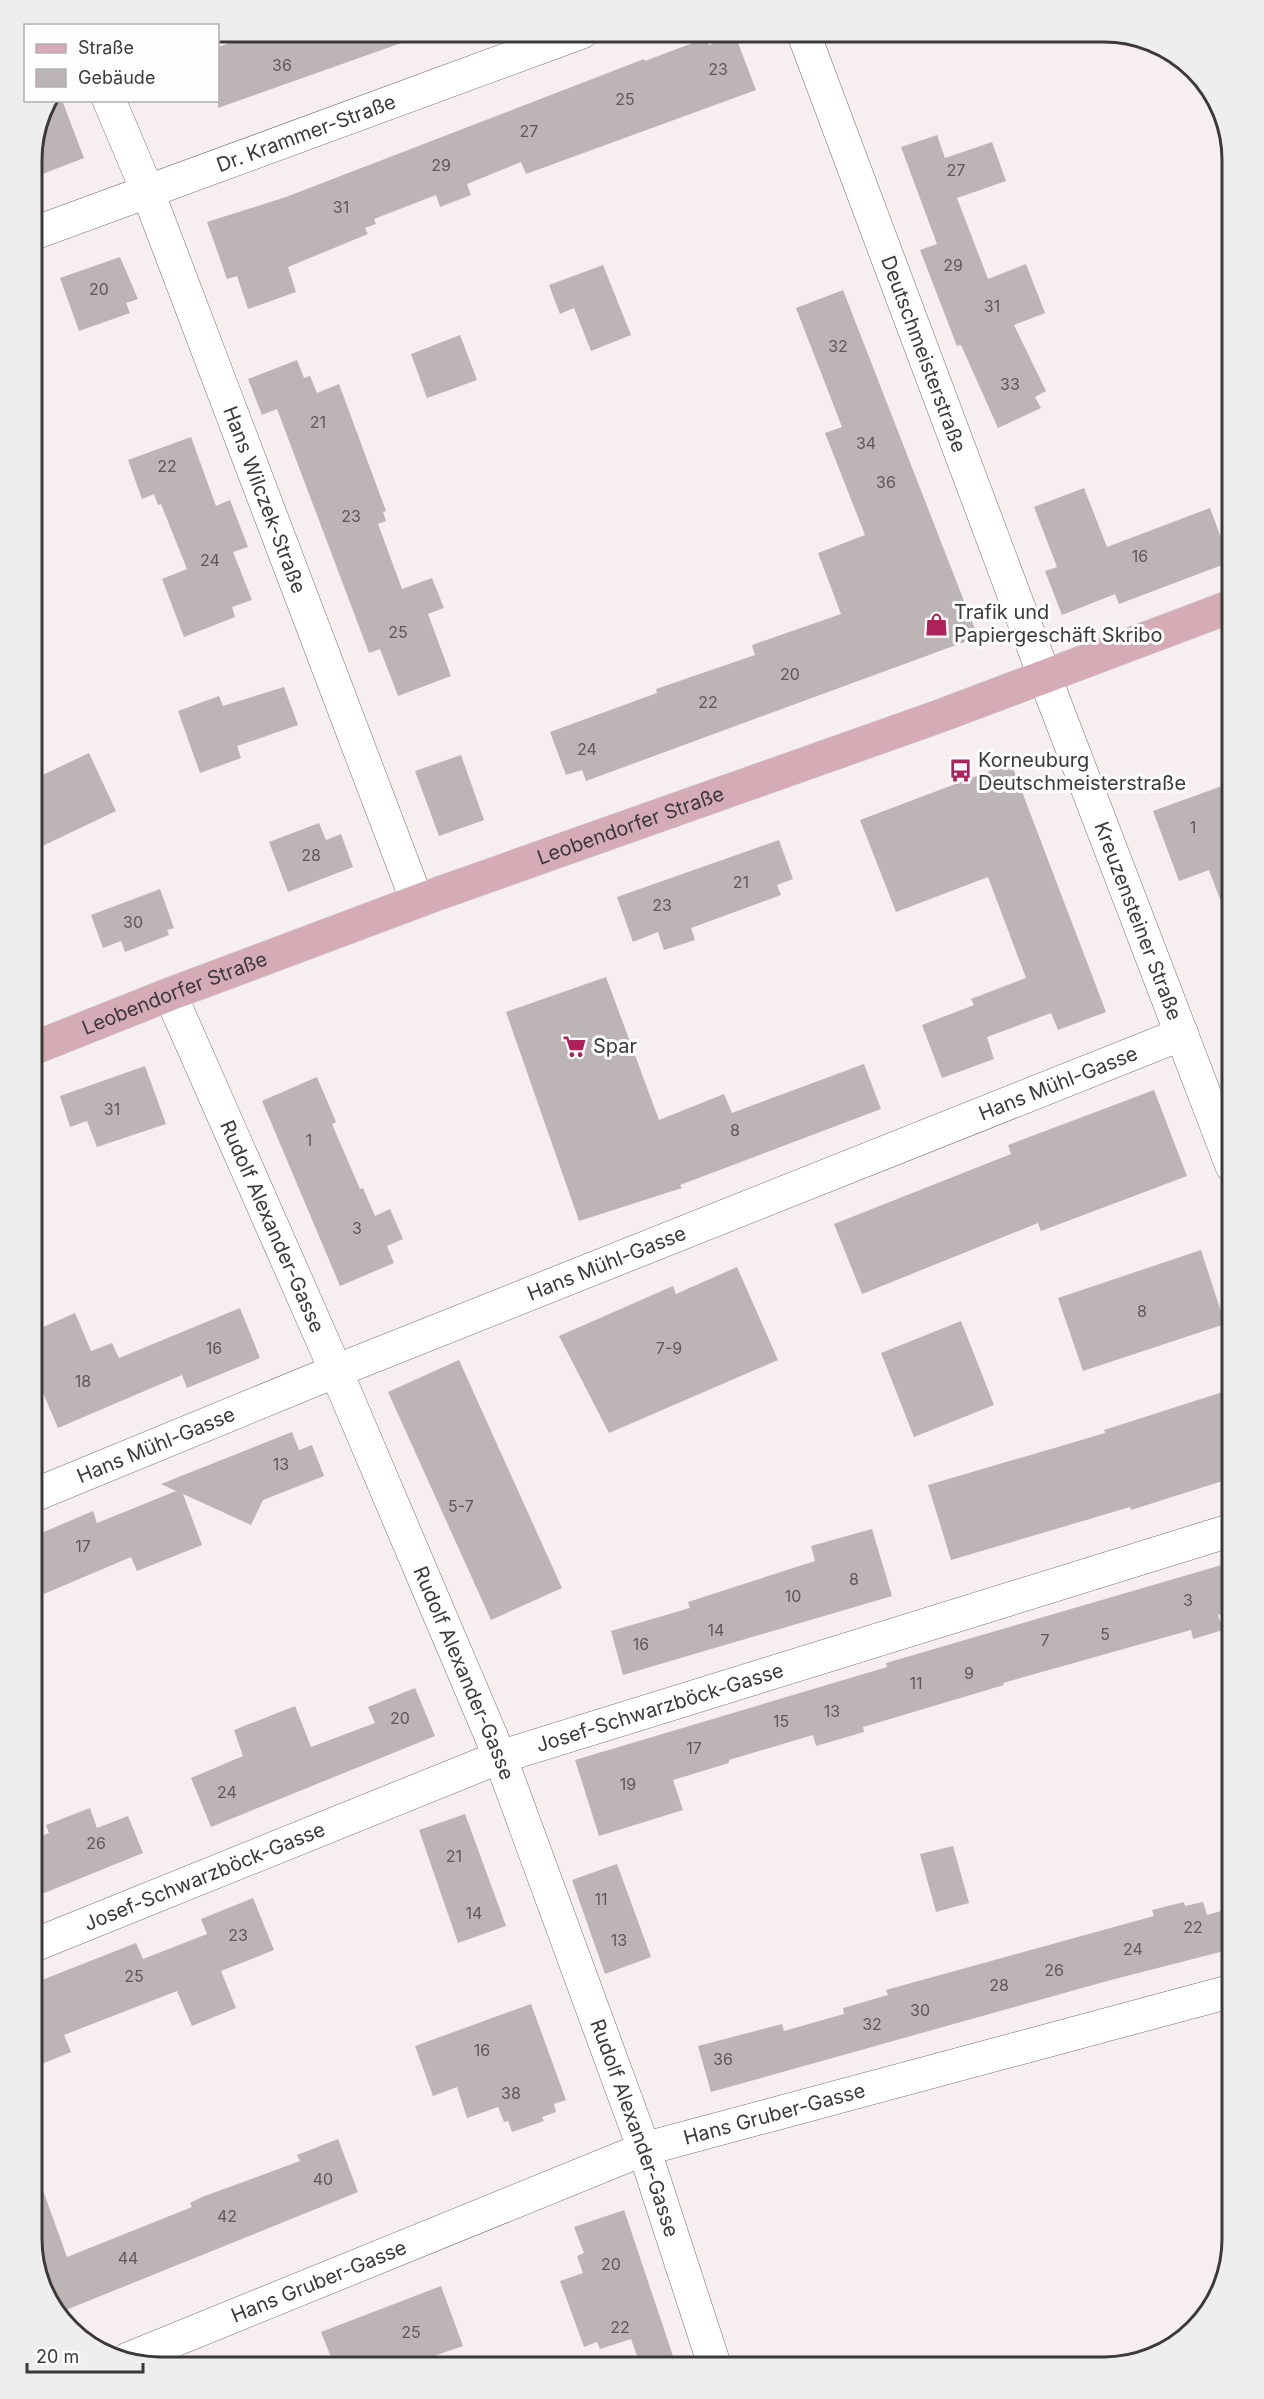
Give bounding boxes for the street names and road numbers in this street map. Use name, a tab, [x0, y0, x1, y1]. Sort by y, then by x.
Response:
street label: Dr. Krammer-Straße	[213, 89, 399, 177]
street label: Deutschmeisterstraße	[876, 252, 971, 456]
street label: Hans Wilczek-Straße	[218, 403, 311, 597]
street label: Leobendorfer Straße	[534, 781, 727, 870]
street label: Kreuzensteiner Straße	[1089, 818, 1187, 1024]
street label: Leobendorfer Straße	[78, 947, 270, 1040]
street label: Hans Mühl-Gasse	[975, 1041, 1141, 1126]
street label: Rudolf Alexander-Gasse	[215, 1117, 330, 1336]
street label: Hans Mühl-Gasse	[524, 1221, 689, 1306]
street label: Hans Mühl-Gasse	[73, 1402, 239, 1488]
street label: Rudolf Alexander-Gasse	[408, 1563, 519, 1783]
street label: Josef-Schwarzböck-Gasse	[533, 1658, 786, 1757]
street label: Josef-Schwarzböck-Gasse	[80, 1817, 329, 1936]
street label: Rudolf Alexander-Gasse	[585, 2016, 684, 2240]
street label: Hans Gruber-Gasse	[681, 2078, 868, 2150]
street label: Hans Gruber-Gasse	[228, 2235, 410, 2328]

